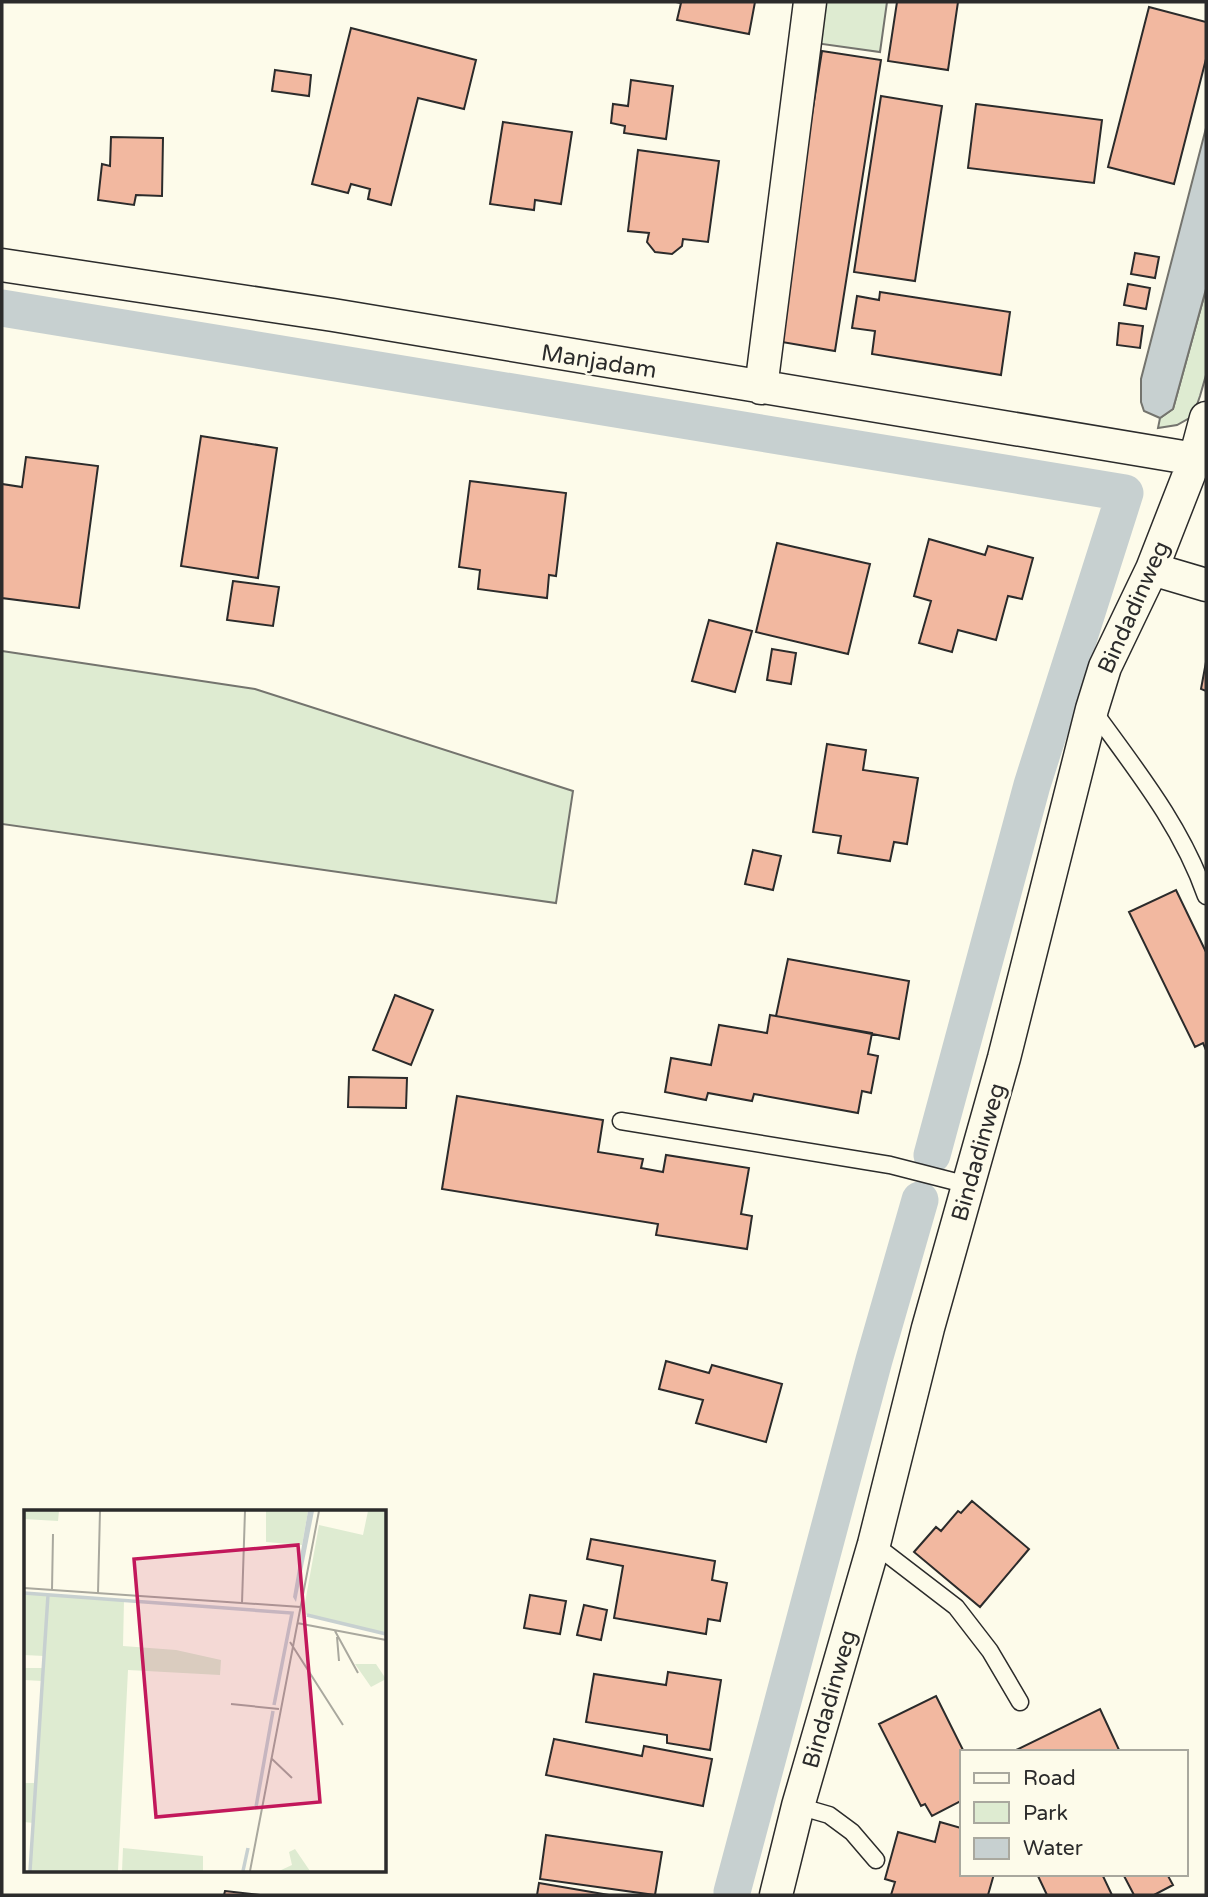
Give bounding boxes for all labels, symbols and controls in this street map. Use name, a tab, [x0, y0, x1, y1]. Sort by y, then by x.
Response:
street label: Manjadam	[539, 339, 659, 385]
street label: Bindadinweg	[1092, 537, 1176, 678]
street label: Bindadinweg	[946, 1080, 1012, 1225]
inset map	[24, 1510, 387, 1872]
street label: Bindadinweg	[797, 1627, 863, 1772]
legend	[960, 1750, 1187, 1876]
text: Road	[1023, 1766, 1076, 1791]
text: Park	[1023, 1801, 1068, 1826]
text: Water	[1023, 1836, 1083, 1861]

